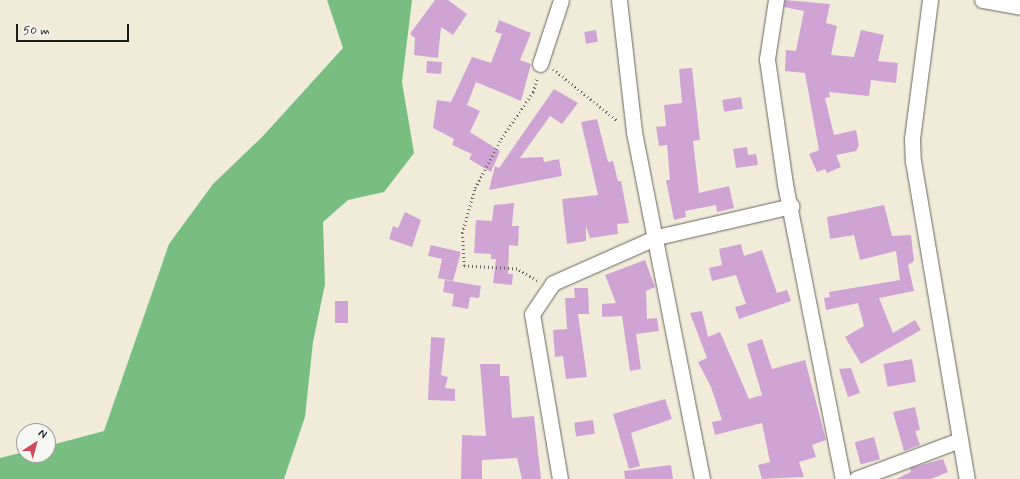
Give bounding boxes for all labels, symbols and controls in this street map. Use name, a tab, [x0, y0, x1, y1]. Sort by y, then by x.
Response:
scale bar	[18, 16, 131, 42]
text: 50 m	[23, 23, 50, 39]
north arrow	[16, 423, 56, 463]
text: N	[35, 426, 50, 442]

